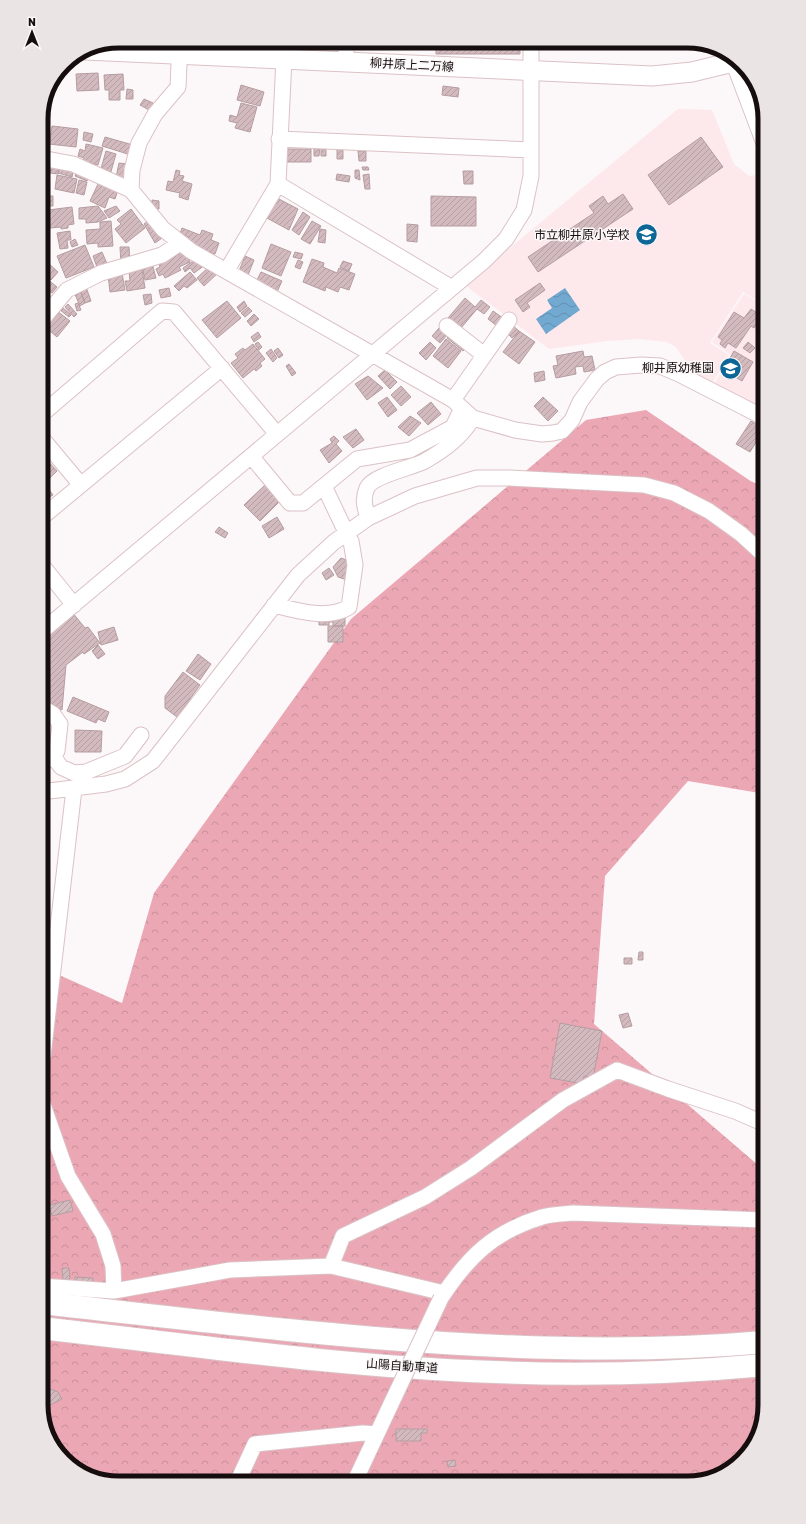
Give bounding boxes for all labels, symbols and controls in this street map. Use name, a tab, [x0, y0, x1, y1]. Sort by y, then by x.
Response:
north arrow	[12, 12, 52, 52]
text: N	[28, 16, 36, 29]
street label: 柳井原上二万線	[370, 56, 454, 74]
school or university icon: 市立柳井原小学校	[633, 222, 659, 248]
place label: 市立柳井原小学校	[534, 228, 630, 242]
school or university icon: 柳井原幼稚園	[717, 355, 743, 381]
place label: 柳井原幼稚園	[642, 361, 714, 375]
street label: 山陽自動車道	[366, 1357, 438, 1375]

